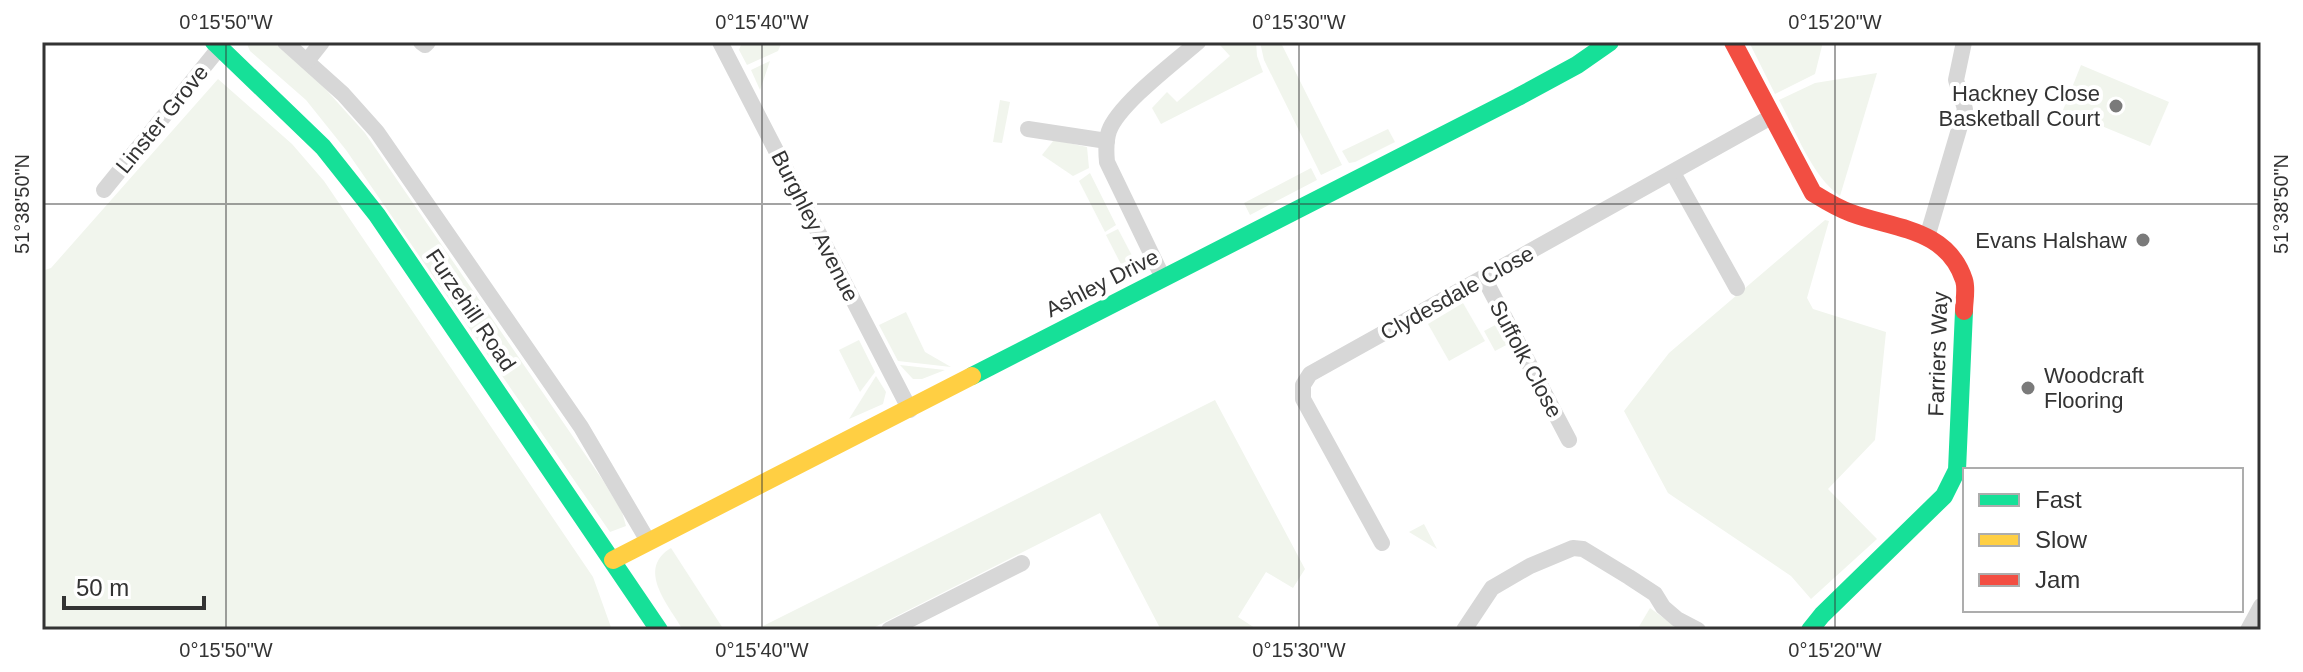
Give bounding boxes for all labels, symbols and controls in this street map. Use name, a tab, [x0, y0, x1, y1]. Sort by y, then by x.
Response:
text: 0°15'50"W	[179, 11, 273, 33]
text: 0°15'40"W	[715, 11, 809, 33]
text: 0°15'30"W	[1252, 11, 1346, 33]
text: 0°15'20"W	[1788, 11, 1882, 33]
street label: Linster Grove	[111, 60, 213, 178]
place label: Hackney Close Basketball Court	[1939, 81, 2100, 131]
marker: Hackney Close Basketball Court	[2107, 97, 2125, 115]
street label: Burghley Avenue	[766, 146, 864, 306]
text: 51°38'50"N	[11, 154, 33, 254]
text: 51°38'50"N	[2270, 154, 2292, 254]
place label: Evans Halshaw	[1975, 228, 2127, 253]
marker: Evans Halshaw	[2134, 231, 2152, 249]
street label: Clydesdale Close	[1376, 241, 1538, 345]
street label: Furzehill Road	[421, 244, 521, 376]
street label: Ashley Drive	[1041, 244, 1163, 322]
street label: Farriers Way	[1923, 291, 1953, 417]
street label: Suffolk Close	[1485, 296, 1567, 422]
place label: Woodcraft Flooring	[2044, 363, 2144, 413]
marker: Woodcraft Flooring	[2019, 379, 2037, 397]
legend	[1963, 468, 2243, 612]
text: Fast	[2035, 486, 2082, 513]
text: Slow	[2035, 526, 2088, 553]
scale bar	[64, 560, 204, 610]
text: Jam	[2035, 566, 2080, 593]
text: 50 m	[76, 574, 129, 601]
text: 0°15'50"W	[179, 639, 273, 661]
text: 0°15'40"W	[715, 639, 809, 661]
text: 0°15'30"W	[1252, 639, 1346, 661]
text: 0°15'20"W	[1788, 639, 1882, 661]

